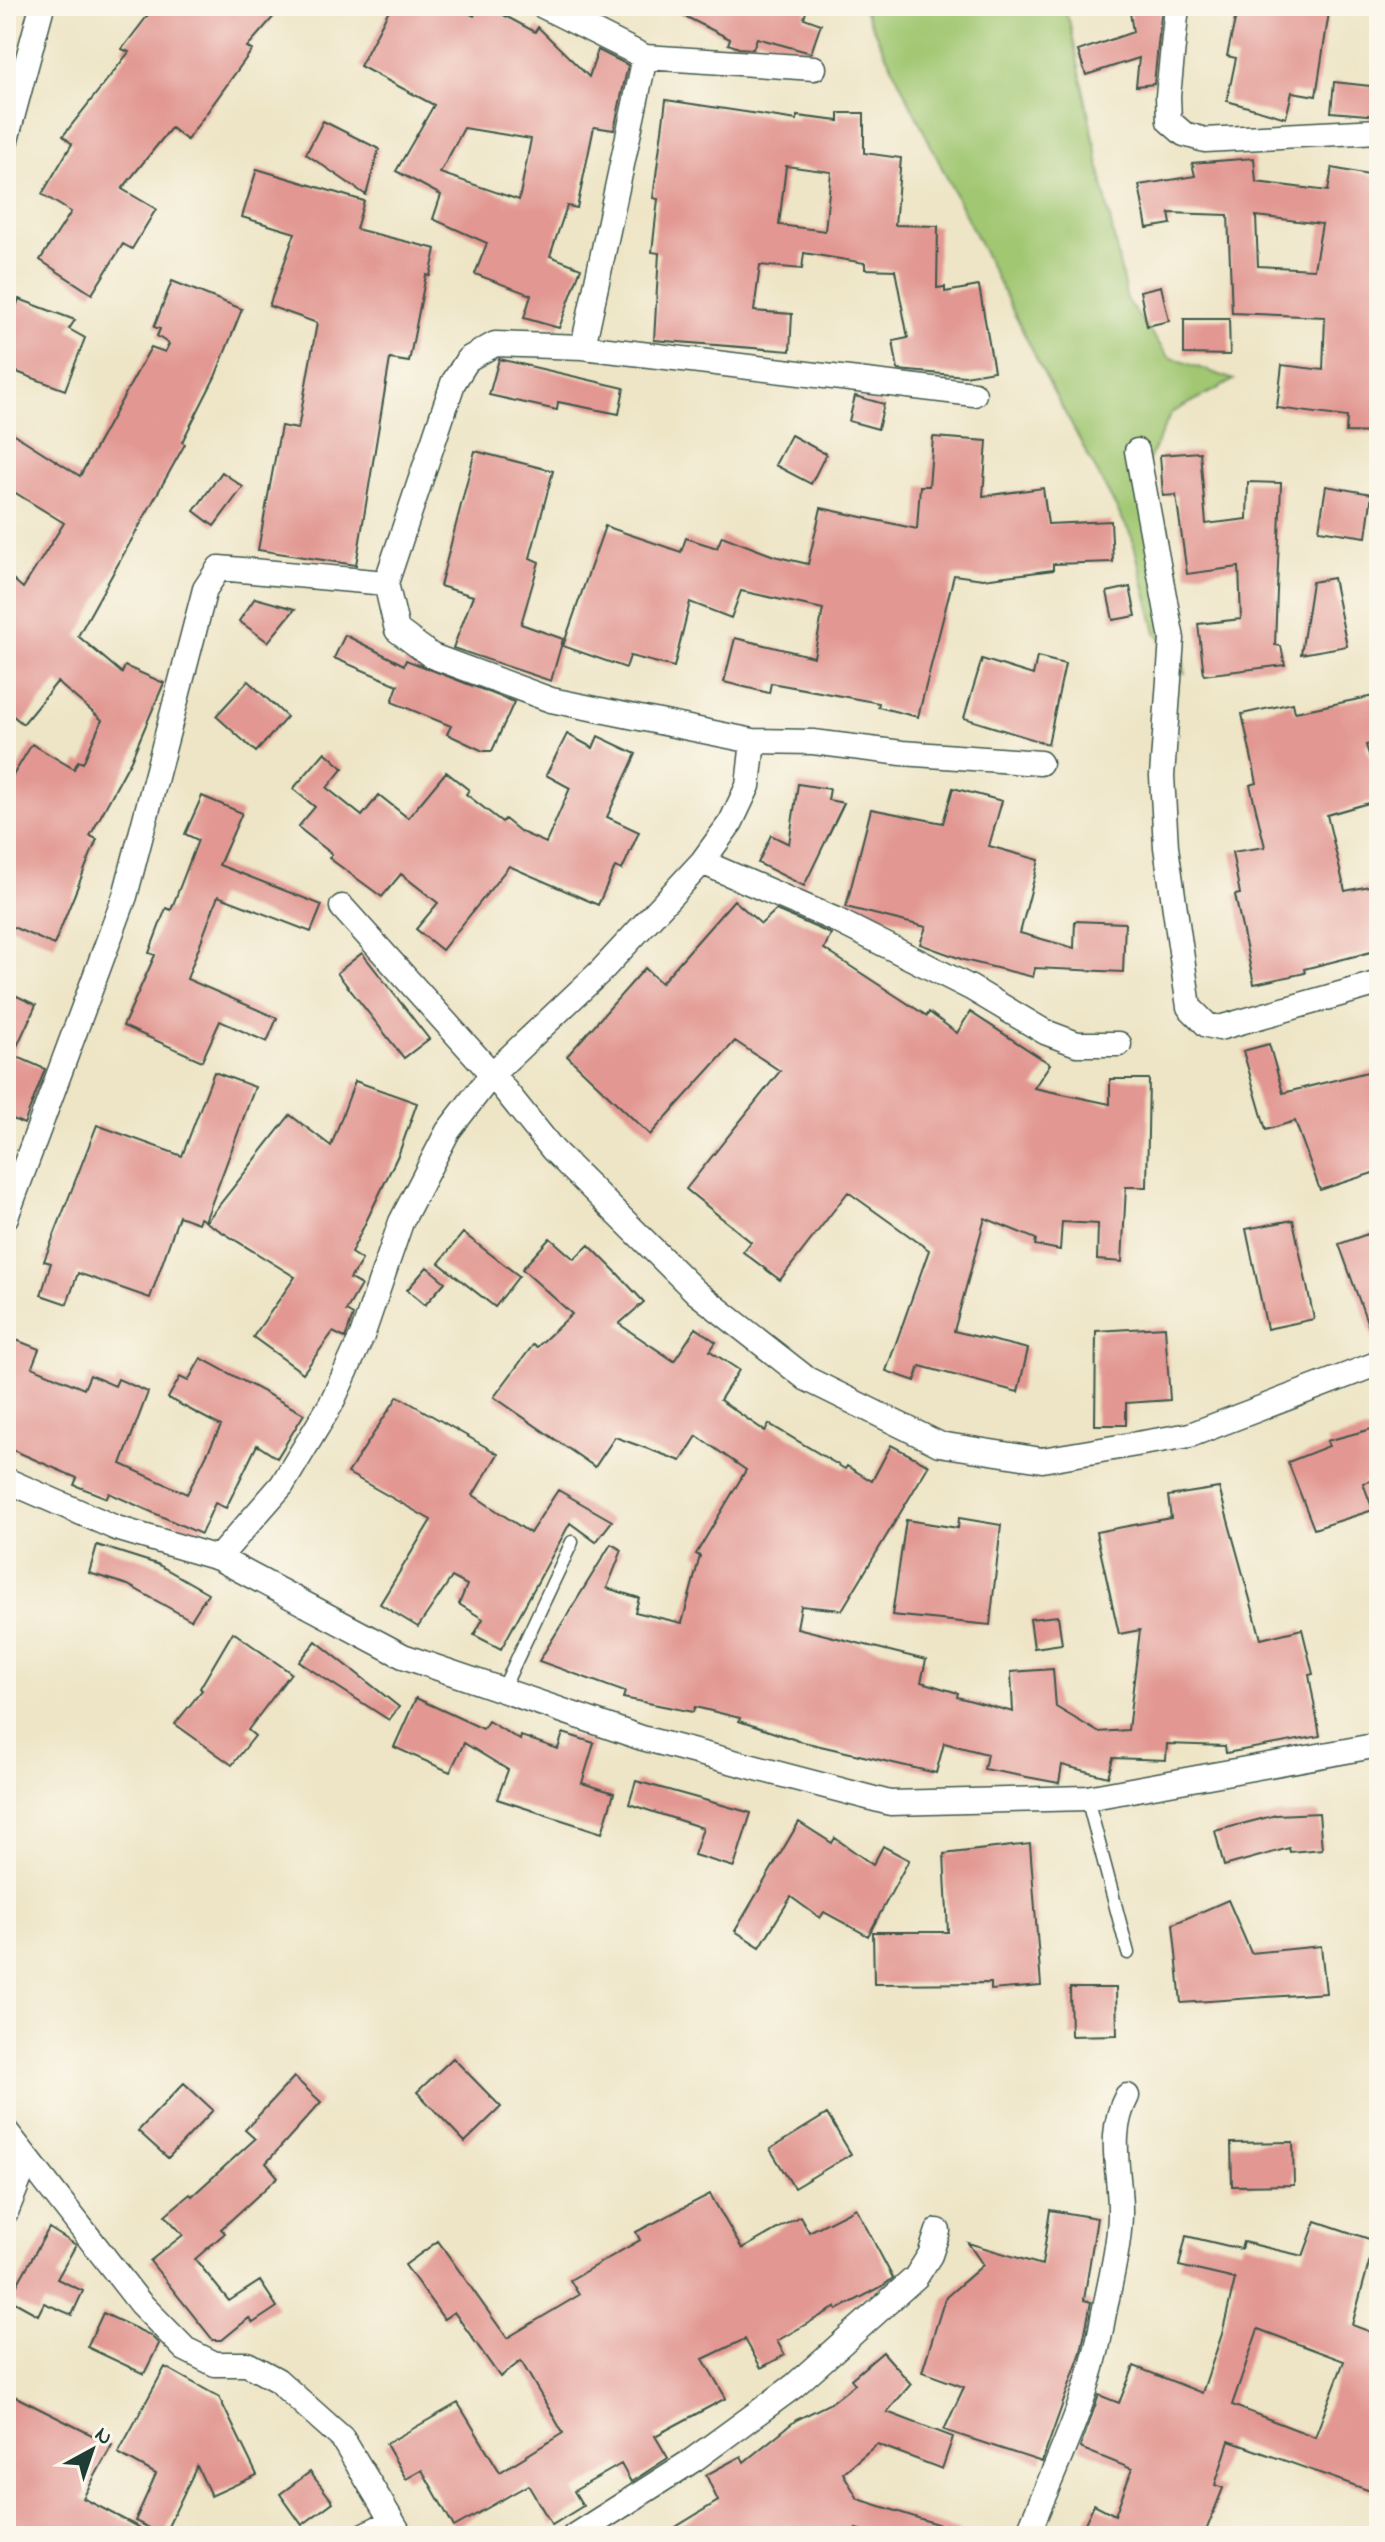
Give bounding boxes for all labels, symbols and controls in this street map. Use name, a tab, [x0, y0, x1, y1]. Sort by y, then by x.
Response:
north arrow	[52, 2410, 132, 2490]
text: N	[87, 2420, 119, 2454]

